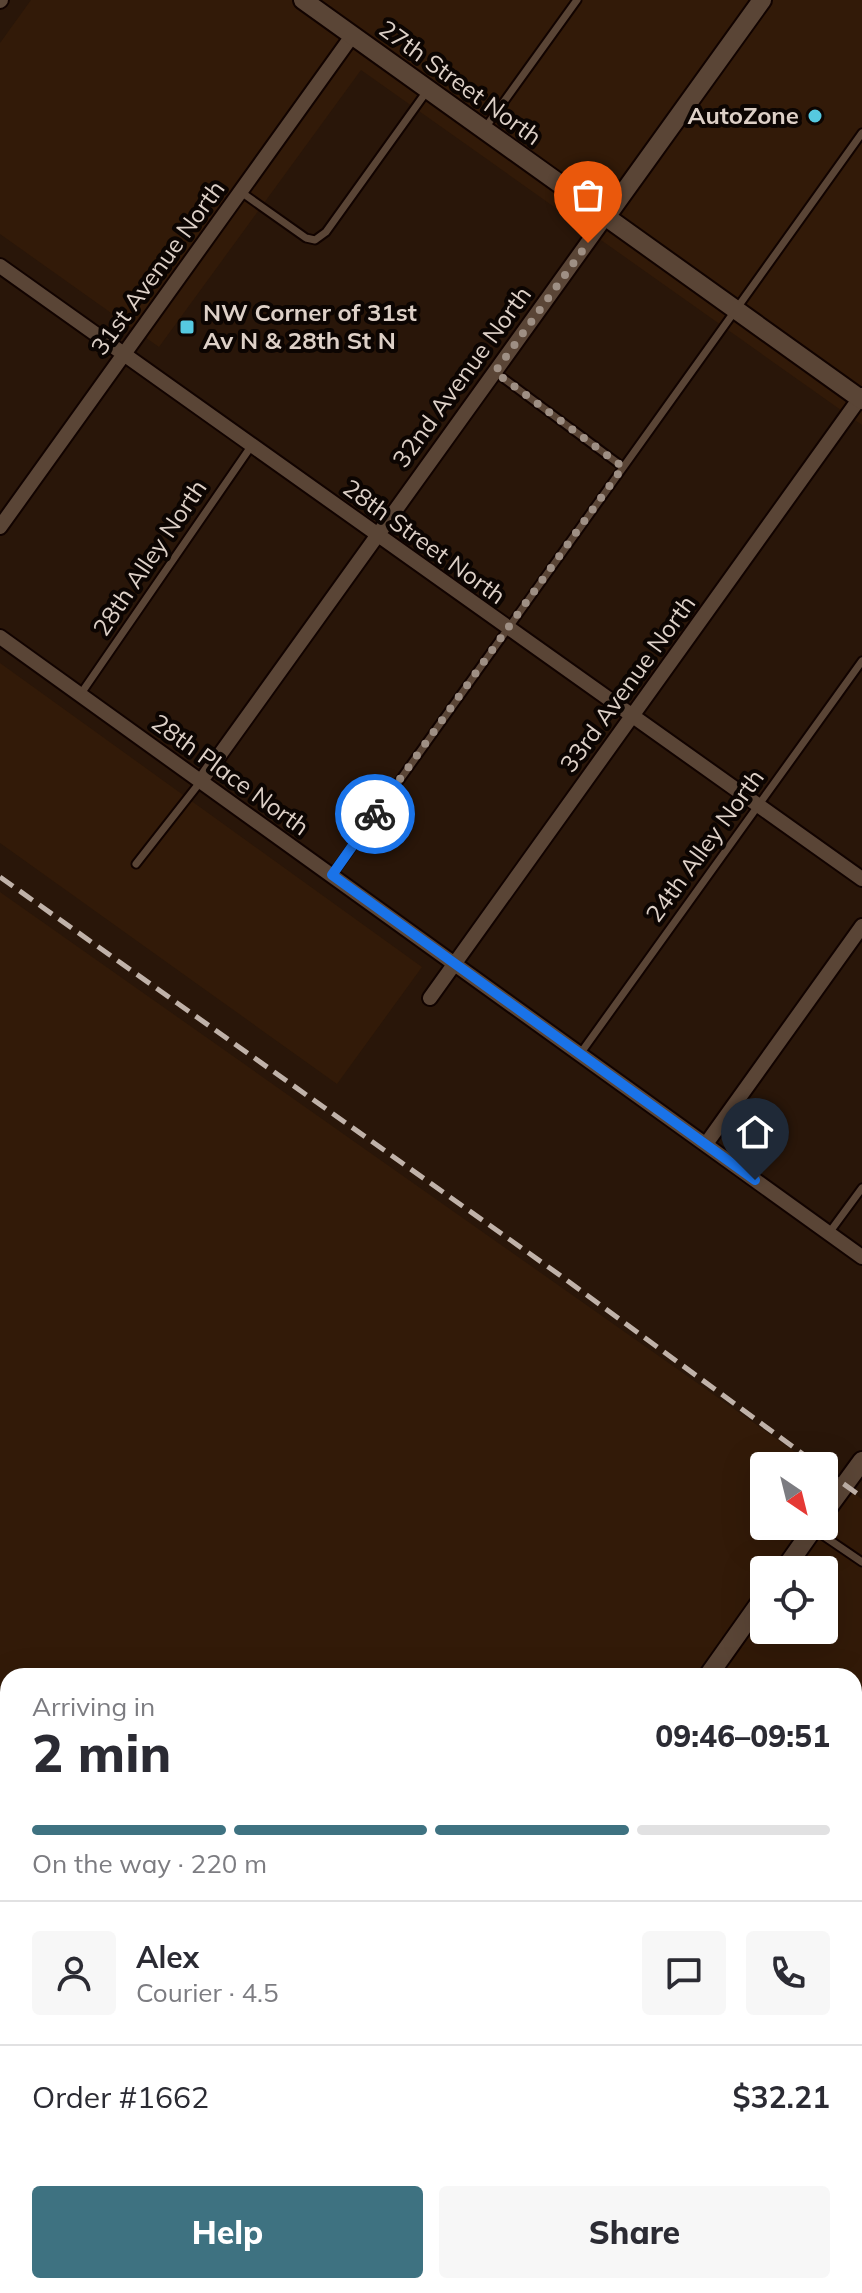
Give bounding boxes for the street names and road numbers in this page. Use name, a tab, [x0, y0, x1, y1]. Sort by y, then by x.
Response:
street label: 27th Street North	[373, 13, 548, 151]
street label: 31st Avenue North	[84, 174, 231, 361]
street label: 32nd Avenue North	[385, 280, 537, 473]
street label: 28th Street North	[337, 472, 512, 610]
street label: 28th Alley North	[86, 474, 212, 641]
street label: 33rd Avenue North	[553, 589, 701, 778]
street label: 28th Place North	[146, 707, 315, 841]
street label: 24th Alley North	[639, 763, 770, 928]

